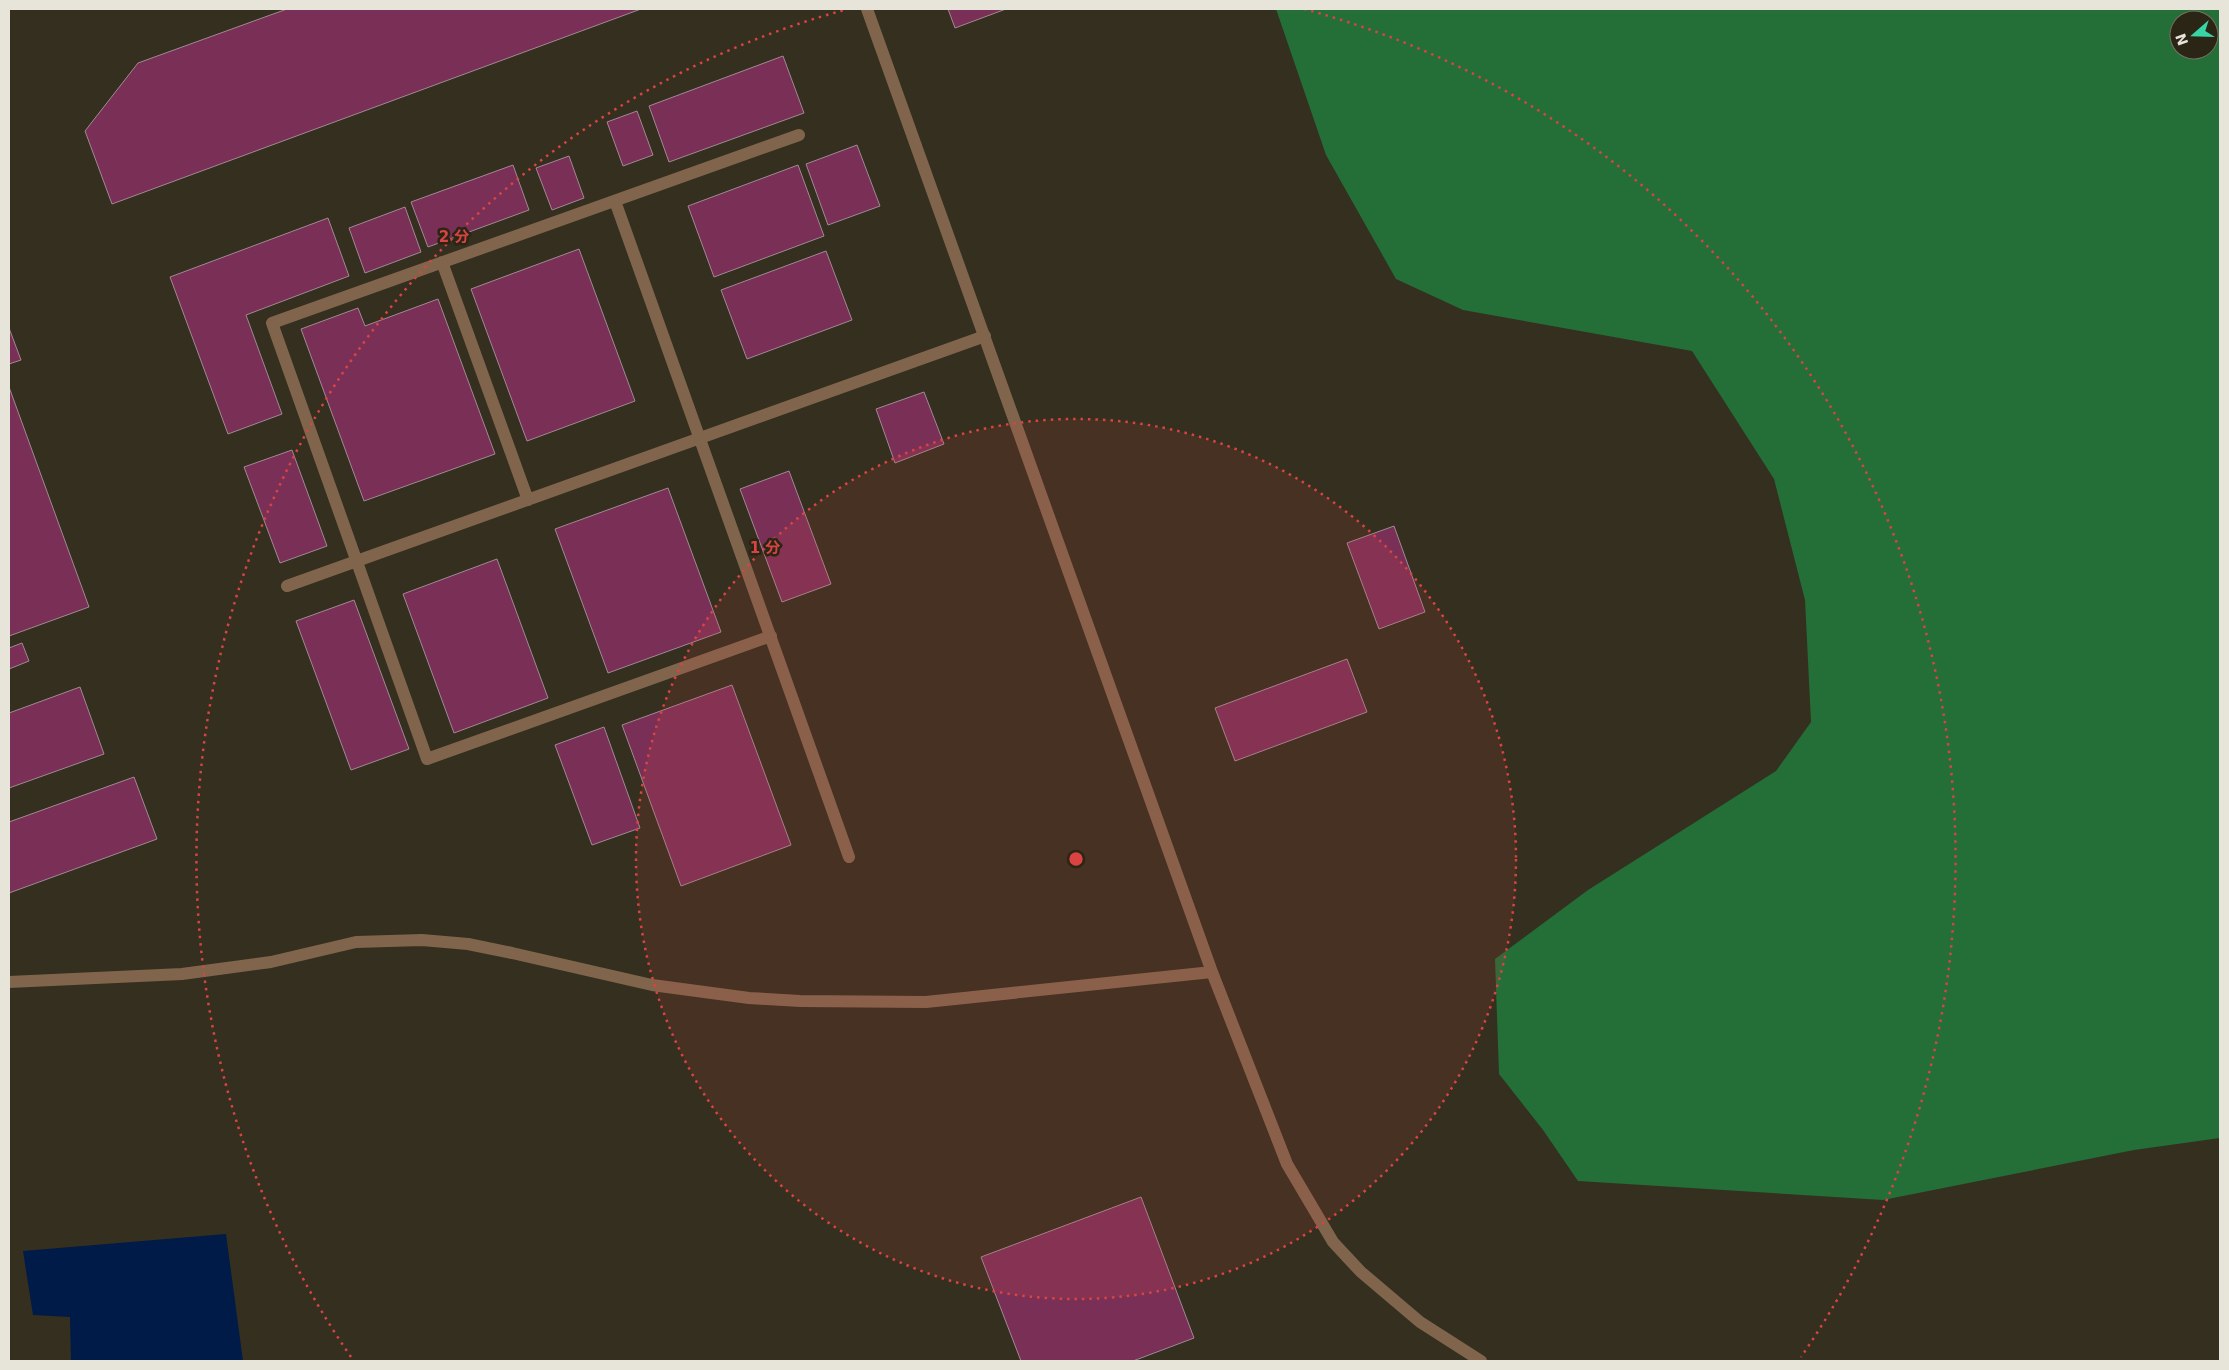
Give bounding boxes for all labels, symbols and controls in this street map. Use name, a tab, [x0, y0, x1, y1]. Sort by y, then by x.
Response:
north arrow	[2169, 10, 2219, 60]
text: N	[2172, 31, 2191, 48]
text: 2 分	[439, 228, 469, 246]
text: 1 分	[750, 539, 780, 557]
centre of rings	[1067, 850, 1085, 868]

